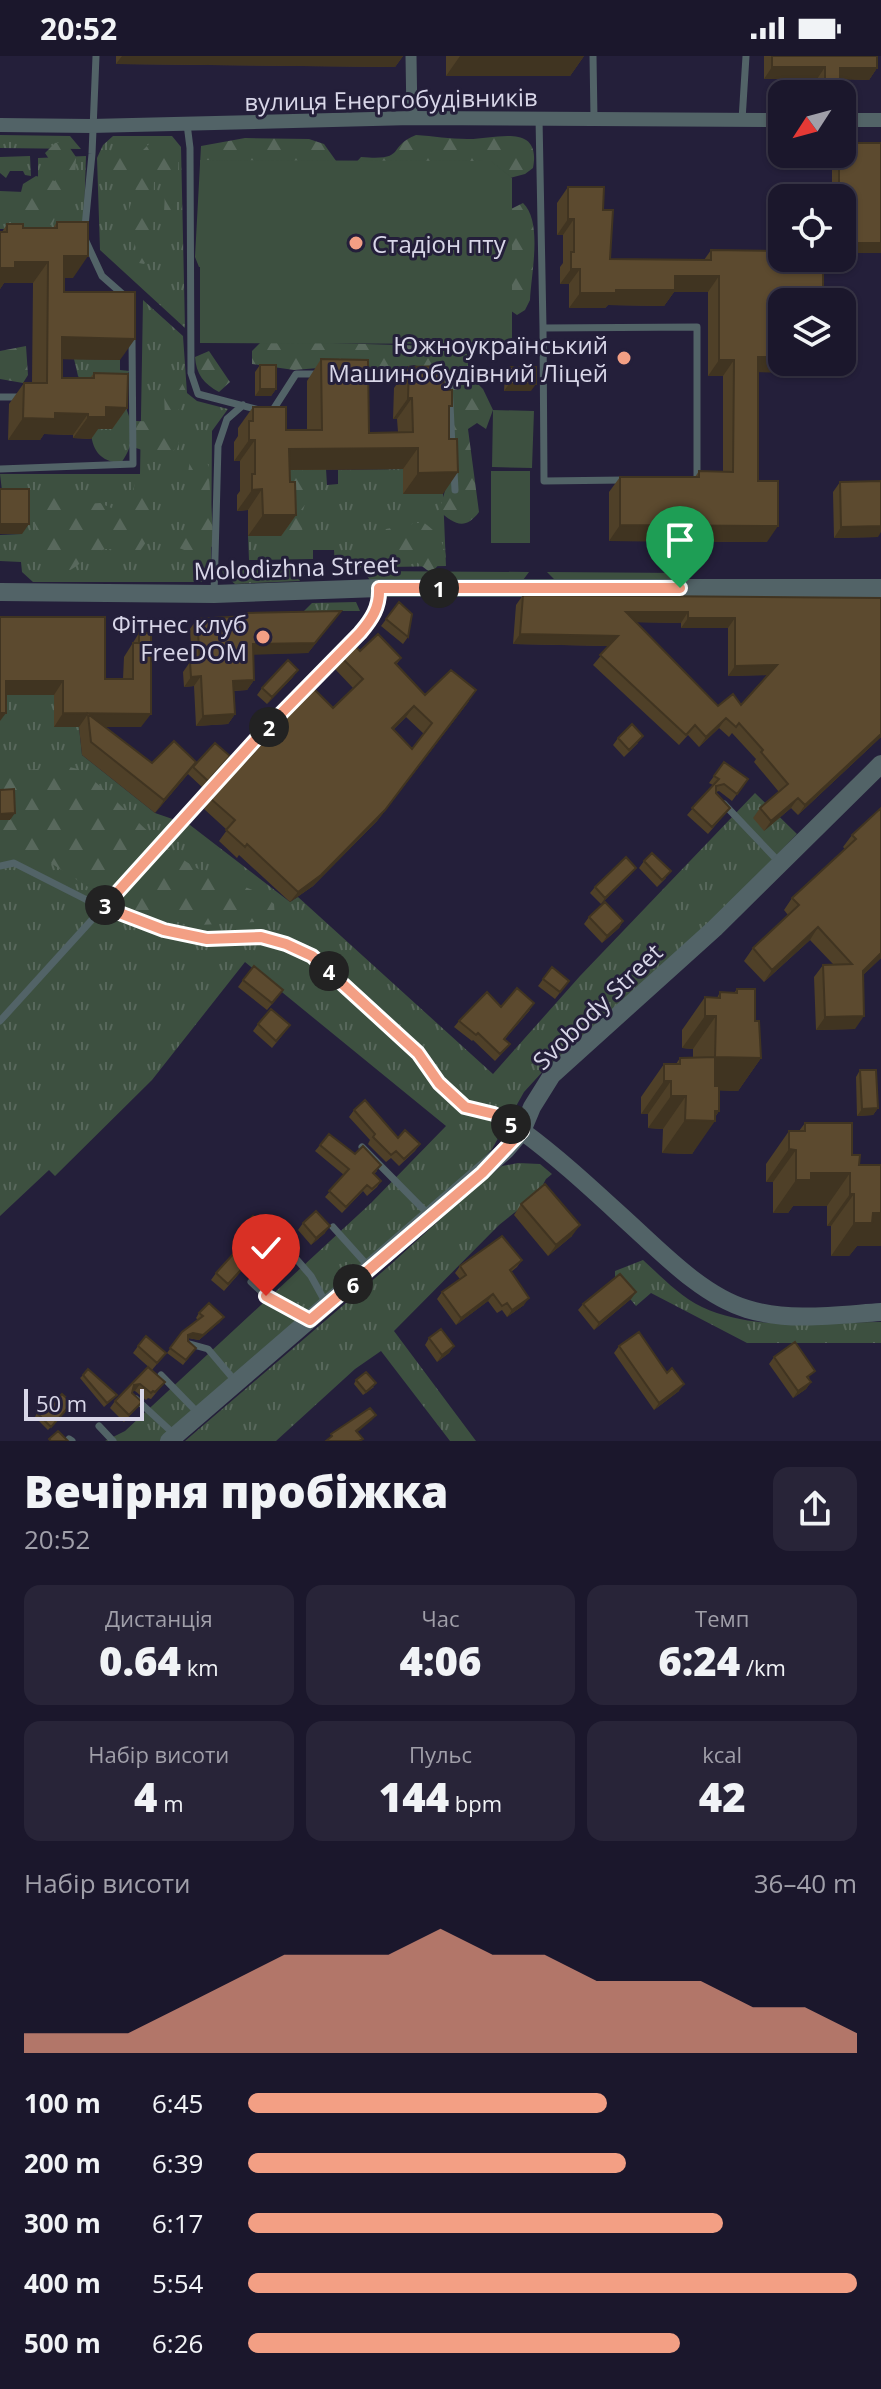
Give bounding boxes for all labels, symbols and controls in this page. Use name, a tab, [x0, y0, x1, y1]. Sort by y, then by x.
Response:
text: 20:52	[40, 8, 117, 49]
street label: вулиця Енергобудівників	[244, 80, 538, 118]
north arrow	[768, 80, 856, 168]
map controls	[768, 80, 856, 376]
button: locate	[768, 184, 856, 272]
place label: Стадіон пту	[372, 227, 507, 260]
marker: Стадіон пту	[347, 234, 365, 252]
button: layers	[768, 288, 856, 376]
place label: Южноукраїнський Машинобудівний Ліцей	[328, 328, 608, 389]
marker: Южноукраїнський Машинобудівний Ліцей	[615, 349, 633, 367]
pin	[646, 506, 714, 588]
icon: arrive	[658, 518, 702, 562]
street label: Molodizhna Street	[193, 547, 399, 587]
pin: 1	[419, 568, 459, 608]
text: 1	[433, 573, 445, 603]
place label: Фітнес клуб FreeDOM	[112, 607, 247, 668]
marker: Фітнес клуб FreeDOM	[254, 628, 272, 646]
pin: 2	[249, 707, 289, 747]
text: 2	[263, 712, 275, 742]
pin: 3	[85, 885, 125, 925]
text: 3	[99, 890, 111, 920]
street label: Svobody Street	[525, 936, 669, 1076]
pin: 4	[309, 951, 349, 991]
text: 4	[323, 956, 335, 986]
pin: 5	[491, 1104, 531, 1144]
text: 5	[505, 1109, 517, 1139]
pin	[232, 1214, 300, 1296]
icon: check	[244, 1226, 288, 1270]
pin: 6	[333, 1264, 373, 1304]
text: 6	[347, 1269, 359, 1299]
scale bar	[24, 1385, 144, 1421]
text: 50 m	[36, 1388, 87, 1418]
text: Вечірня пробіжка	[24, 1461, 449, 1521]
button: share	[773, 1467, 857, 1551]
text: 20:52	[24, 1521, 90, 1557]
text: Дистанція	[105, 1603, 213, 1633]
text: Час	[421, 1603, 460, 1633]
text: Темп	[695, 1603, 749, 1633]
text: 0.64	[99, 1633, 181, 1688]
text: 4:06	[400, 1633, 481, 1688]
text: 6:24	[658, 1633, 740, 1688]
text: km	[181, 1652, 219, 1682]
text: /km	[740, 1652, 786, 1682]
text: Набір висоти	[88, 1739, 229, 1769]
text: Пульс	[409, 1739, 472, 1769]
text: kcal	[702, 1739, 742, 1769]
text: 4	[134, 1769, 158, 1824]
text: 144	[379, 1769, 449, 1824]
text: 42	[699, 1769, 746, 1824]
text: m	[158, 1788, 184, 1818]
text: bpm	[449, 1788, 502, 1818]
text: Набір висоти	[24, 1865, 191, 1901]
text: 36–40 m	[754, 1865, 857, 1901]
text: 100 m	[24, 2085, 101, 2121]
text: 6:45	[152, 2085, 203, 2121]
text: 200 m	[24, 2145, 101, 2181]
text: 6:39	[152, 2145, 203, 2181]
text: 300 m	[24, 2205, 101, 2241]
text: 6:17	[152, 2205, 203, 2241]
text: 400 m	[24, 2265, 101, 2301]
text: 5:54	[152, 2265, 203, 2301]
text: 500 m	[24, 2325, 101, 2361]
text: 6:26	[152, 2325, 203, 2361]

